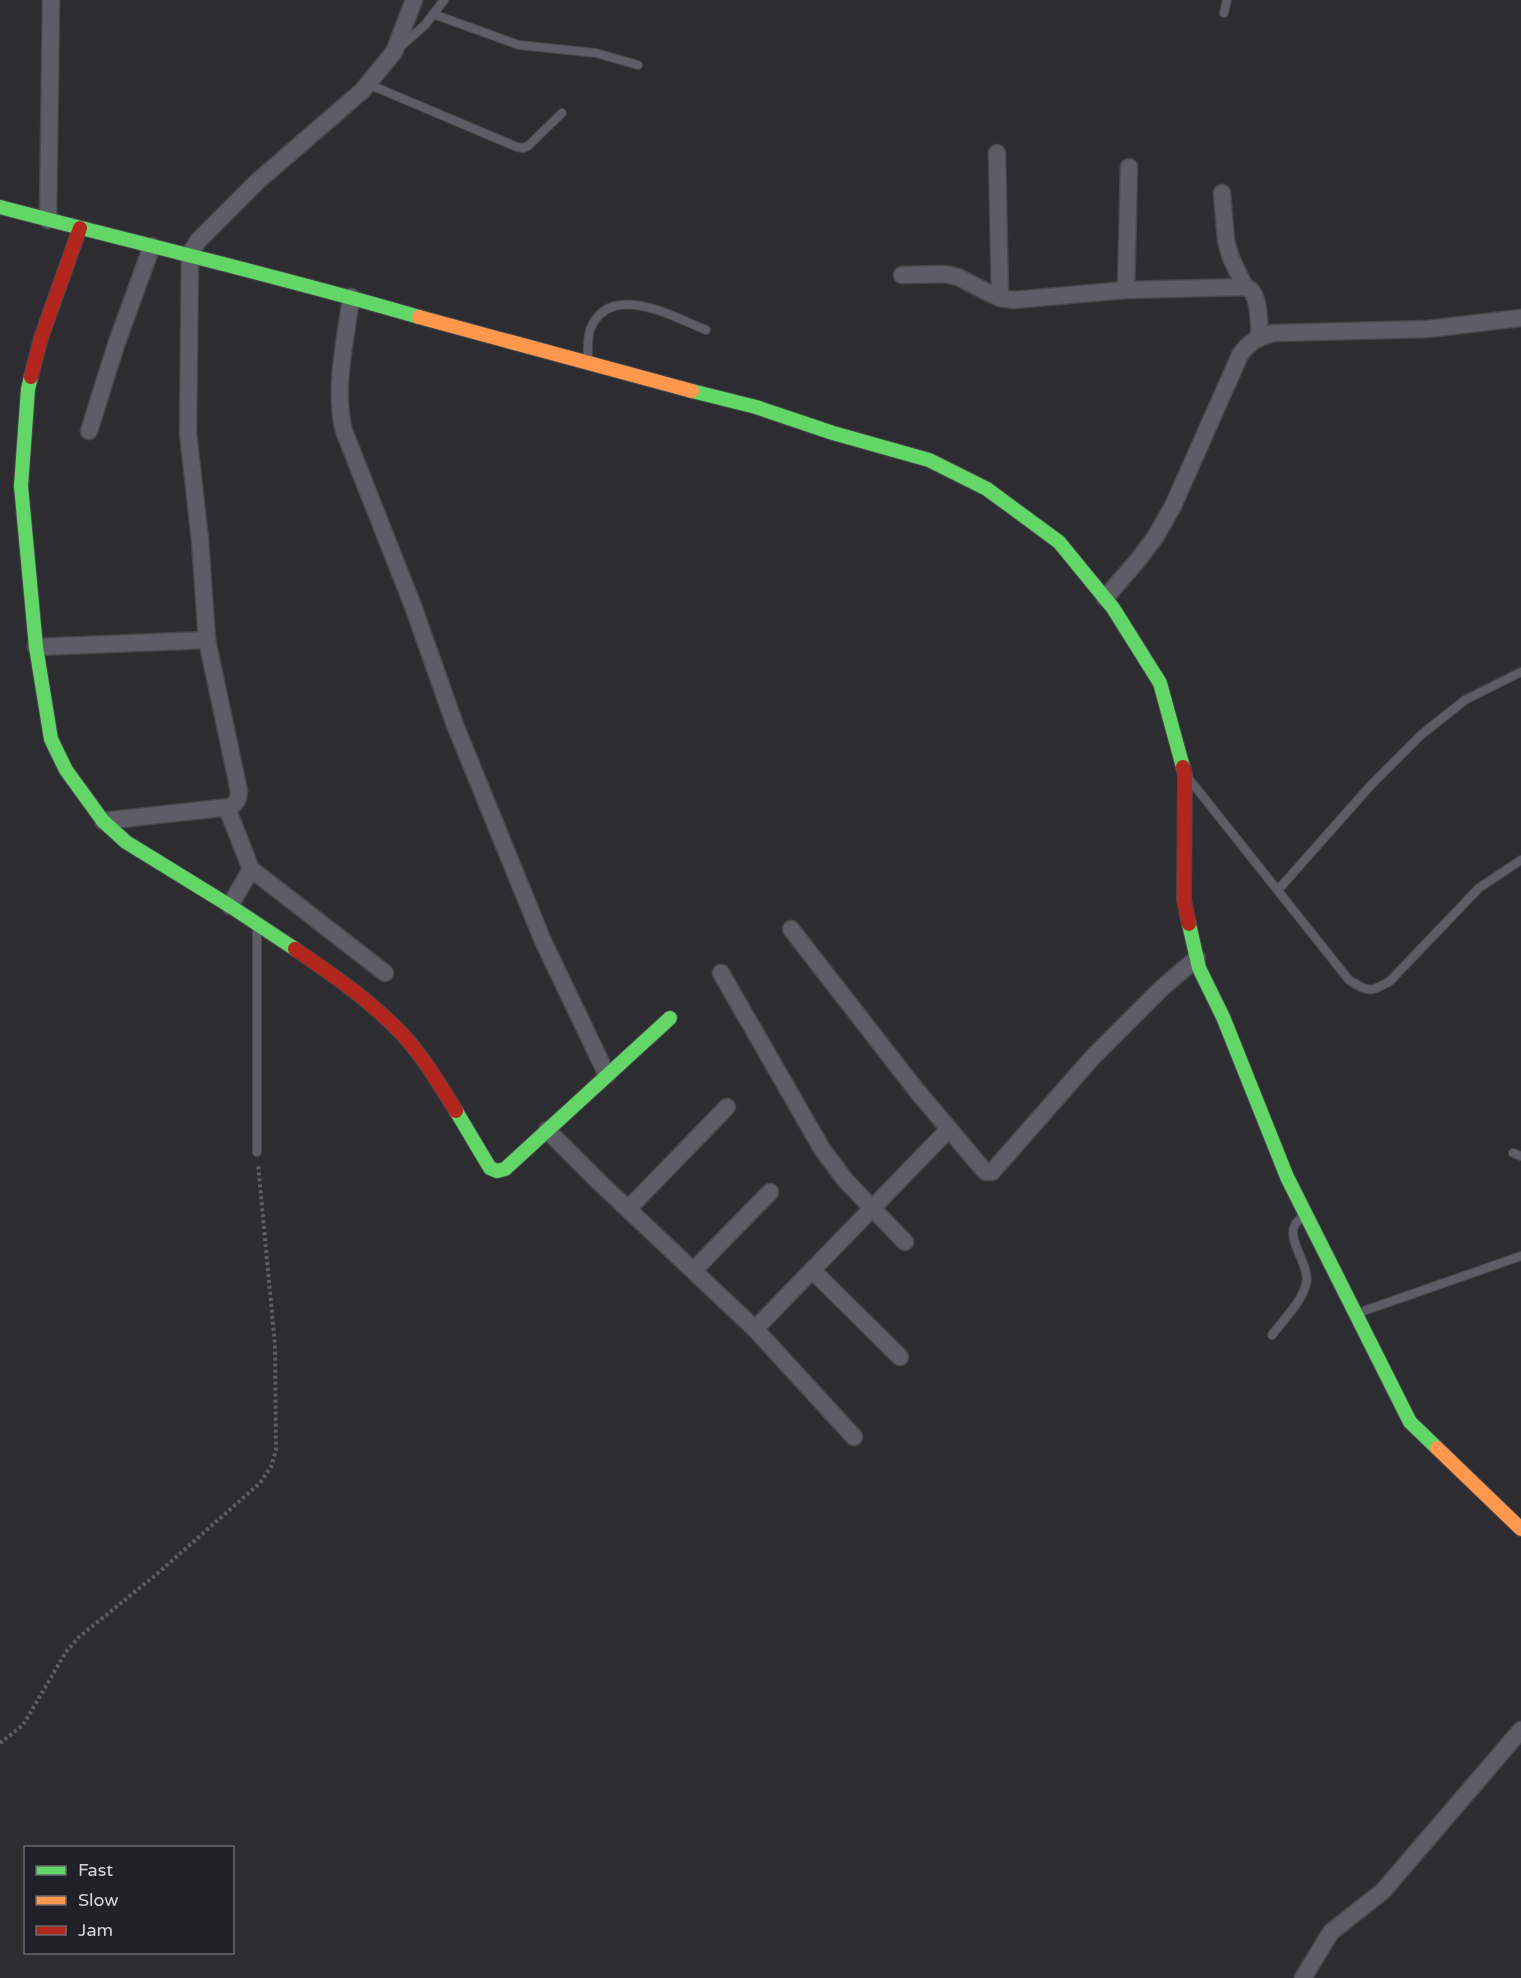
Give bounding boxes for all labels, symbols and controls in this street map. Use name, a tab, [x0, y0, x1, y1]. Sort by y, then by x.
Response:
legend	[24, 1846, 234, 1954]
text: Fast	[78, 1859, 113, 1881]
text: Slow	[78, 1889, 119, 1911]
text: Jam	[78, 1919, 113, 1941]

